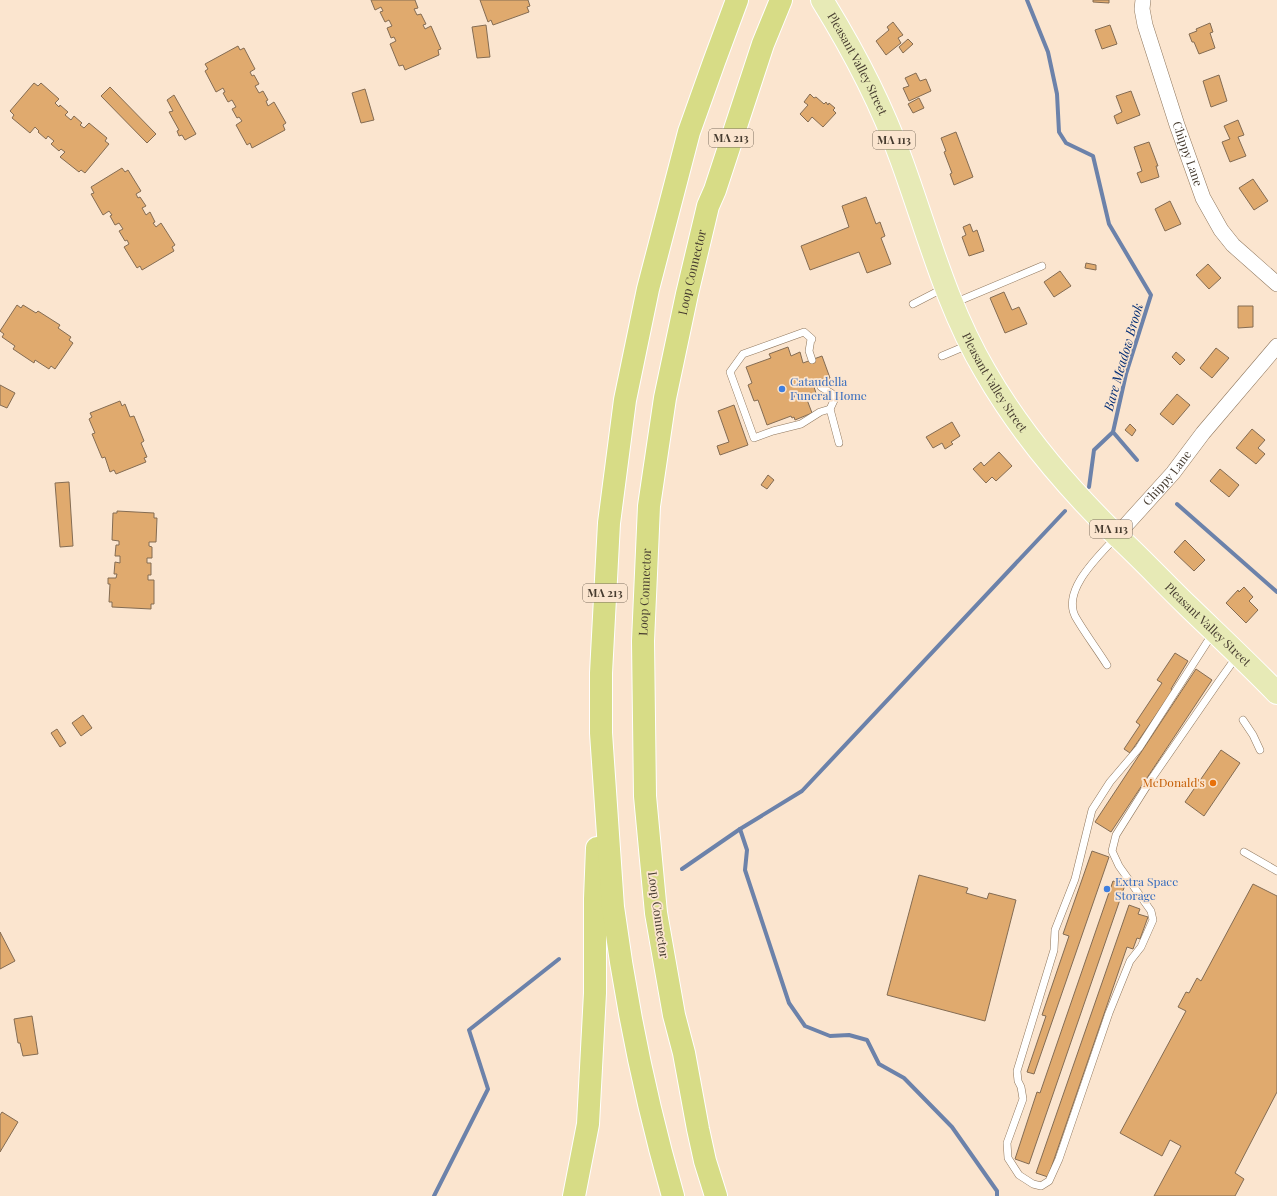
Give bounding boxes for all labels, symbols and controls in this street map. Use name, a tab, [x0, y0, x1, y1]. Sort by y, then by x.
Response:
street label: Pleasant Valley Street	[824, 9, 892, 118]
street label: Chippy Lane	[1169, 119, 1207, 188]
road number: MA 213	[709, 129, 753, 147]
road number: MA 113	[873, 131, 915, 149]
street label: Loop Connector	[674, 227, 709, 316]
water label: Bare Meadow Brook	[1099, 301, 1146, 413]
street label: Pleasant Valley Street	[959, 330, 1032, 436]
place label: Cataudella Funeral Home	[790, 373, 867, 403]
marker: Cataudella Funeral Home	[777, 384, 787, 394]
street label: Chippy Lane	[1139, 447, 1194, 508]
road number: MA 113	[1090, 520, 1132, 538]
street label: Loop Connector	[634, 547, 654, 636]
street label: Pleasant Valley Street	[1162, 579, 1255, 670]
road number: MA 213	[583, 584, 627, 602]
place label: McDonald's	[1143, 774, 1205, 790]
marker: McDonald's	[1208, 778, 1218, 788]
street label: Loop Connector	[645, 870, 673, 960]
place label: Extra Space Storage	[1115, 873, 1178, 903]
marker: Extra Space Storage	[1102, 884, 1112, 894]

